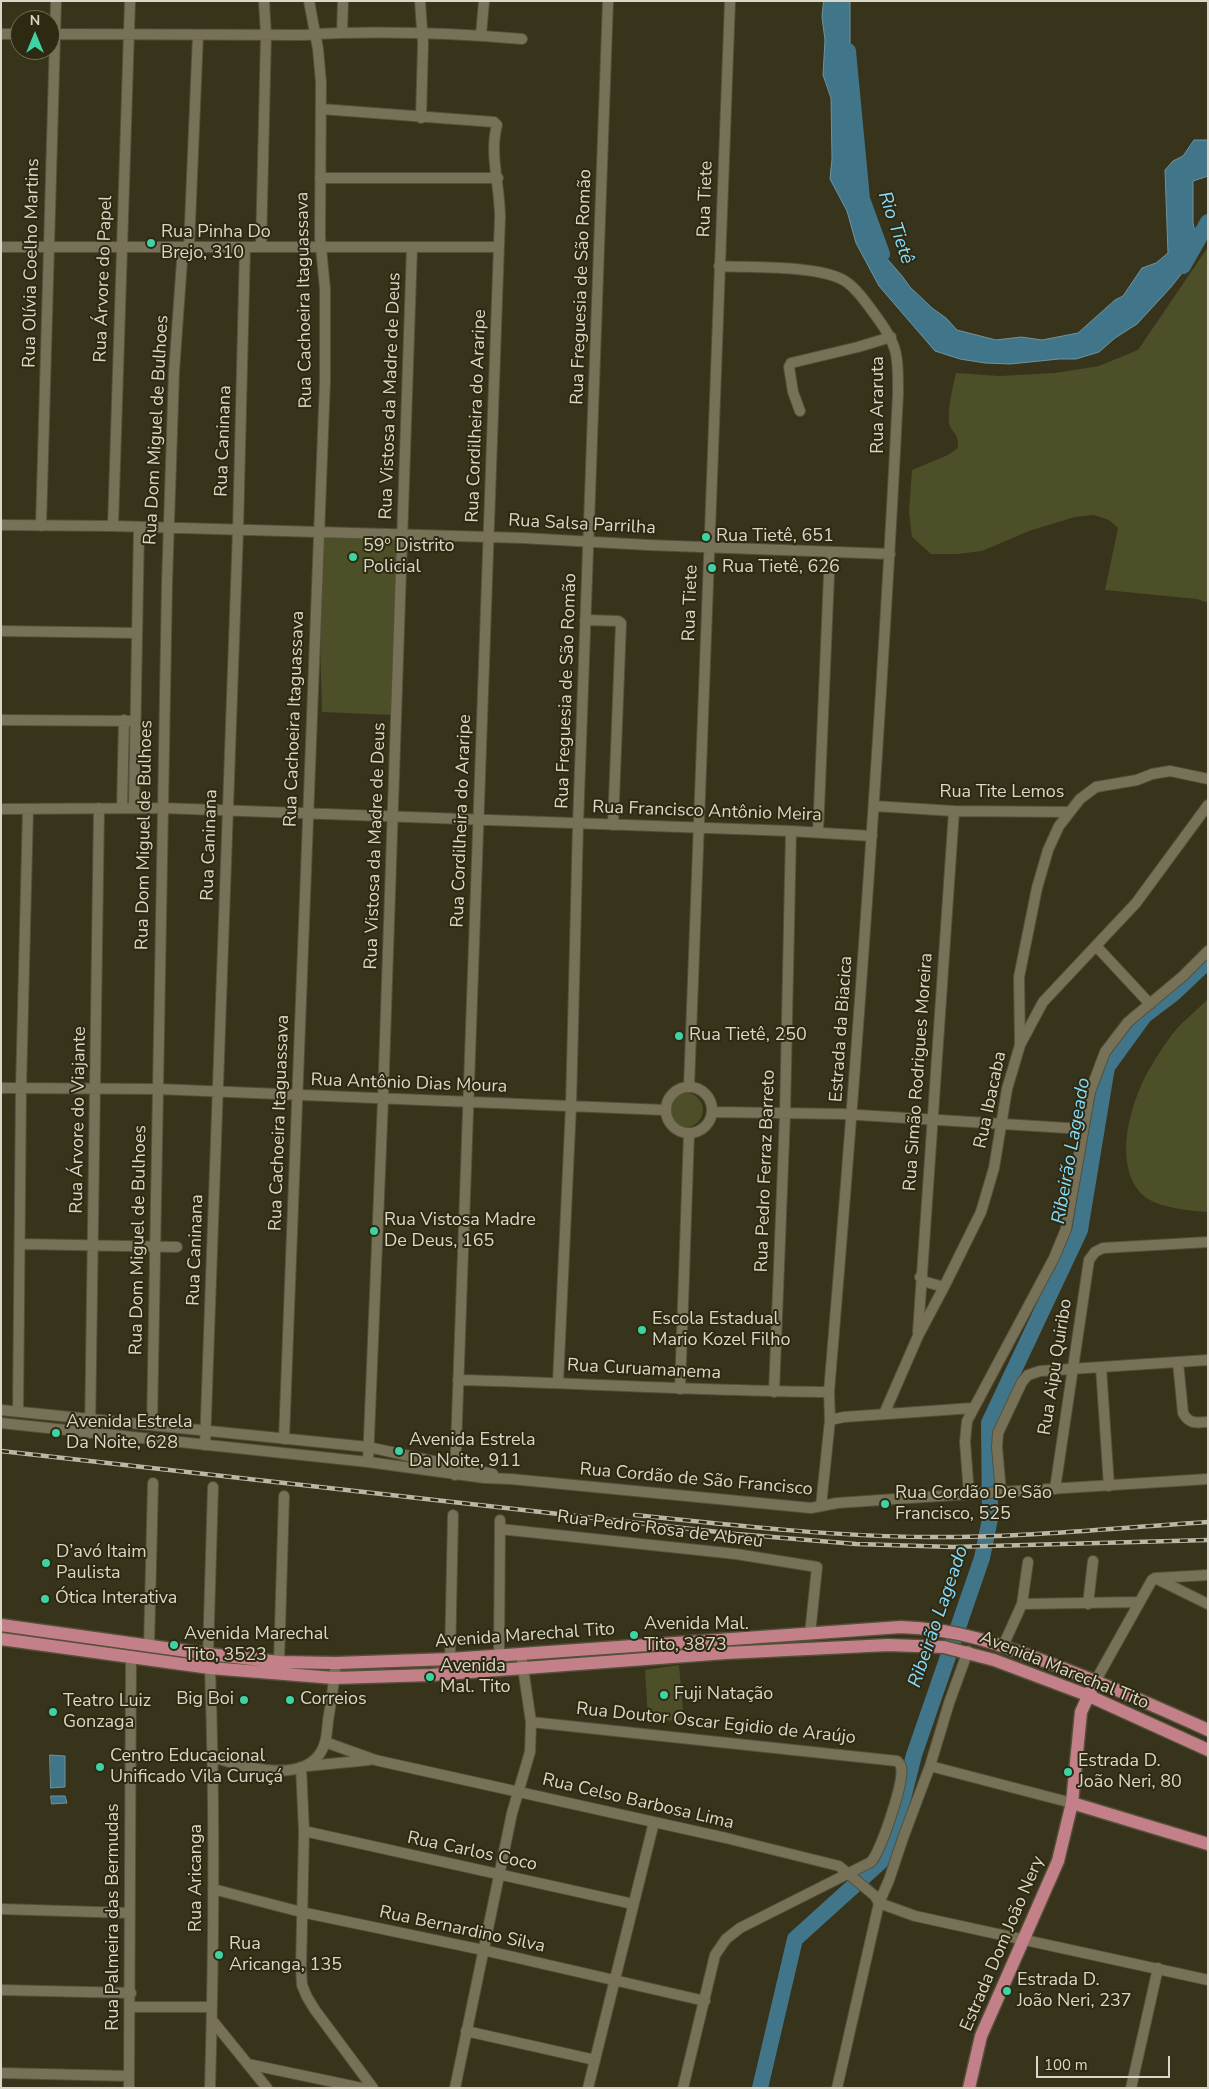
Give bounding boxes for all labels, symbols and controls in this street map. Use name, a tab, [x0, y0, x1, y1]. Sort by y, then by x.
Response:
north arrow	[10, 10, 60, 60]
text: N	[30, 11, 40, 30]
street label: Rua Olívia Coelho Martins	[19, 158, 45, 368]
street label: Rua Tiete	[694, 160, 718, 238]
street label: Rua Freguesia de São Romão	[567, 169, 597, 405]
water label: Rio Tietê	[872, 189, 918, 267]
street label: Rua Cachoeira Itaguassava	[292, 192, 318, 408]
street label: Rua Árvore do Papel	[90, 195, 118, 363]
place label: Rua Pinha Do Brejo, 310	[161, 222, 271, 264]
marker: Rua Pinha Do Brejo, 310	[145, 237, 157, 249]
street label: Rua Vistosa da Madre de Deus	[376, 272, 406, 520]
street label: Rua Cordilheira do Araripe	[462, 309, 492, 523]
street label: Rua Dom Miguel de Bulhoes	[140, 314, 174, 546]
street label: Rua Araruta	[868, 356, 890, 454]
street label: Rua Caninana	[211, 385, 237, 497]
street label: Rua Salsa Parrilha	[508, 510, 656, 540]
place label: Rua Tietê, 651	[716, 526, 834, 548]
marker: Rua Tietê, 651	[700, 531, 712, 543]
place label: 59º Distrito Policial	[363, 536, 455, 578]
marker: 59º Distrito Policial	[347, 551, 359, 563]
place label: Rua Tietê, 626	[722, 557, 840, 579]
marker: Rua Tietê, 626	[706, 562, 718, 574]
street label: Rua Tiete	[679, 564, 703, 642]
street label: Rua Freguesia de São Romão	[552, 573, 582, 809]
street label: Rua Cachoeira Itaguassava	[280, 610, 310, 828]
street label: Rua Cordilheira do Araripe	[447, 714, 477, 928]
street label: Rua Dom Miguel de Bulhoes	[132, 720, 158, 950]
street label: Rua Vistosa da Madre de Deus	[361, 722, 391, 970]
street label: Rua Tite Lemos	[939, 782, 1065, 804]
street label: Rua Caninana	[197, 789, 223, 901]
street label: Rua Francisco Antônio Meira	[592, 797, 822, 827]
street label: Rua Simão Rodrigues Moreira	[900, 952, 938, 1192]
street label: Estrada da Biacica	[826, 955, 858, 1103]
street label: Rua Cachoeira Itaguassava	[265, 1014, 295, 1232]
place label: Rua Tietê, 250	[689, 1025, 807, 1047]
street label: Rua Árvore do Viajante	[67, 1026, 91, 1214]
marker: Rua Tietê, 250	[673, 1030, 685, 1042]
street label: Rua Ibacaba	[970, 1049, 1012, 1151]
street label: Rua Pedro Ferraz Barreto	[752, 1069, 780, 1273]
street label: Rua Antônio Dias Moura	[310, 1070, 508, 1098]
water label: Ribeirão Lageado	[1048, 1076, 1096, 1226]
street label: Rua Dom Miguel de Bulhoes	[126, 1125, 152, 1355]
street label: Rua Caninana	[183, 1194, 209, 1306]
place label: Rua Vistosa Madre De Deus, 165	[384, 1210, 536, 1252]
marker: Rua Vistosa Madre De Deus, 165	[368, 1225, 380, 1237]
street label: Rua Aipu Quiribo	[1035, 1297, 1077, 1437]
place label: Escola Estadual Mario Kozel Filho	[652, 1309, 790, 1352]
marker: Escola Estadual Mario Kozel Filho	[636, 1324, 648, 1336]
street label: Rua Curuamanema	[566, 1355, 722, 1385]
place label: Avenida Estrela Da Noite, 628	[66, 1412, 192, 1455]
marker: Avenida Estrela Da Noite, 628	[50, 1427, 62, 1439]
place label: Avenida Estrela Da Noite, 911	[409, 1430, 535, 1472]
marker: Avenida Estrela Da Noite, 911	[393, 1445, 405, 1457]
street label: Rua Cordão de São Francisco	[579, 1459, 813, 1501]
place label: Rua Cordão De São Francisco, 525	[895, 1483, 1052, 1526]
marker: Rua Cordão De São Francisco, 525	[879, 1498, 891, 1510]
street label: Rua Pedro Rosa de Abreu	[556, 1507, 764, 1553]
place label: D’avó Itaim Paulista	[56, 1542, 147, 1585]
water label: Ribeirão Lageado	[904, 1543, 974, 1691]
marker: D’avó Itaim Paulista	[40, 1557, 52, 1569]
place label: Ótica Interativa	[55, 1588, 177, 1610]
marker: Ótica Interativa	[39, 1593, 51, 1605]
place label: Avenida Mal. Tito, 3873	[644, 1614, 749, 1656]
street label: Avenida Marechal Tito	[434, 1619, 616, 1653]
place label: Avenida Marechal Tito, 3523	[184, 1624, 329, 1666]
street label: Avenida Marechal Tito	[976, 1627, 1152, 1715]
marker: Avenida Mal. Tito, 3873	[628, 1629, 640, 1641]
marker: Avenida Marechal Tito, 3523	[168, 1639, 180, 1651]
place label: Avenida Mal. Tito	[440, 1656, 510, 1698]
marker: Avenida Mal. Tito	[424, 1671, 436, 1683]
place label: Fuji Natação	[674, 1684, 773, 1706]
place label: Big Boi	[176, 1689, 234, 1711]
place label: Correios	[300, 1689, 367, 1711]
marker: Fuji Natação	[658, 1689, 670, 1701]
place label: Teatro Luiz Gonzaga	[63, 1691, 151, 1734]
marker: Big Boi	[238, 1694, 250, 1706]
marker: Correios	[284, 1694, 296, 1706]
street label: Rua Doutor Oscar Egidio de Araújo	[575, 1699, 857, 1749]
marker: Teatro Luiz Gonzaga	[47, 1706, 59, 1718]
place label: Centro Educacional Unificado Vila Curuçá	[110, 1746, 283, 1788]
place label: Estrada D. João Neri, 80	[1078, 1751, 1182, 1794]
marker: Centro Educacional Unificado Vila Curuçá	[94, 1761, 106, 1773]
marker: Estrada D. João Neri, 80	[1062, 1766, 1074, 1778]
street label: Rua Celso Barbosa Lima	[540, 1769, 736, 1835]
street label: Rua Palmeira das Bermudas	[103, 1803, 125, 2031]
street label: Rua Aricanga	[186, 1824, 208, 1932]
street label: Rua Carlos Coco	[405, 1828, 539, 1876]
street label: Estrada Dom João Nery	[956, 1853, 1050, 2035]
street label: Rua Bernardino Silva	[377, 1902, 547, 1958]
place label: Rua Aricanga, 135	[229, 1934, 342, 1976]
marker: Rua Aricanga, 135	[213, 1949, 225, 1961]
place label: Estrada D. João Neri, 237	[1017, 1970, 1132, 2012]
marker: Estrada D. João Neri, 237	[1001, 1985, 1013, 1997]
scale bar	[1039, 2046, 1173, 2078]
text: 100 m	[1044, 2055, 1088, 2075]

